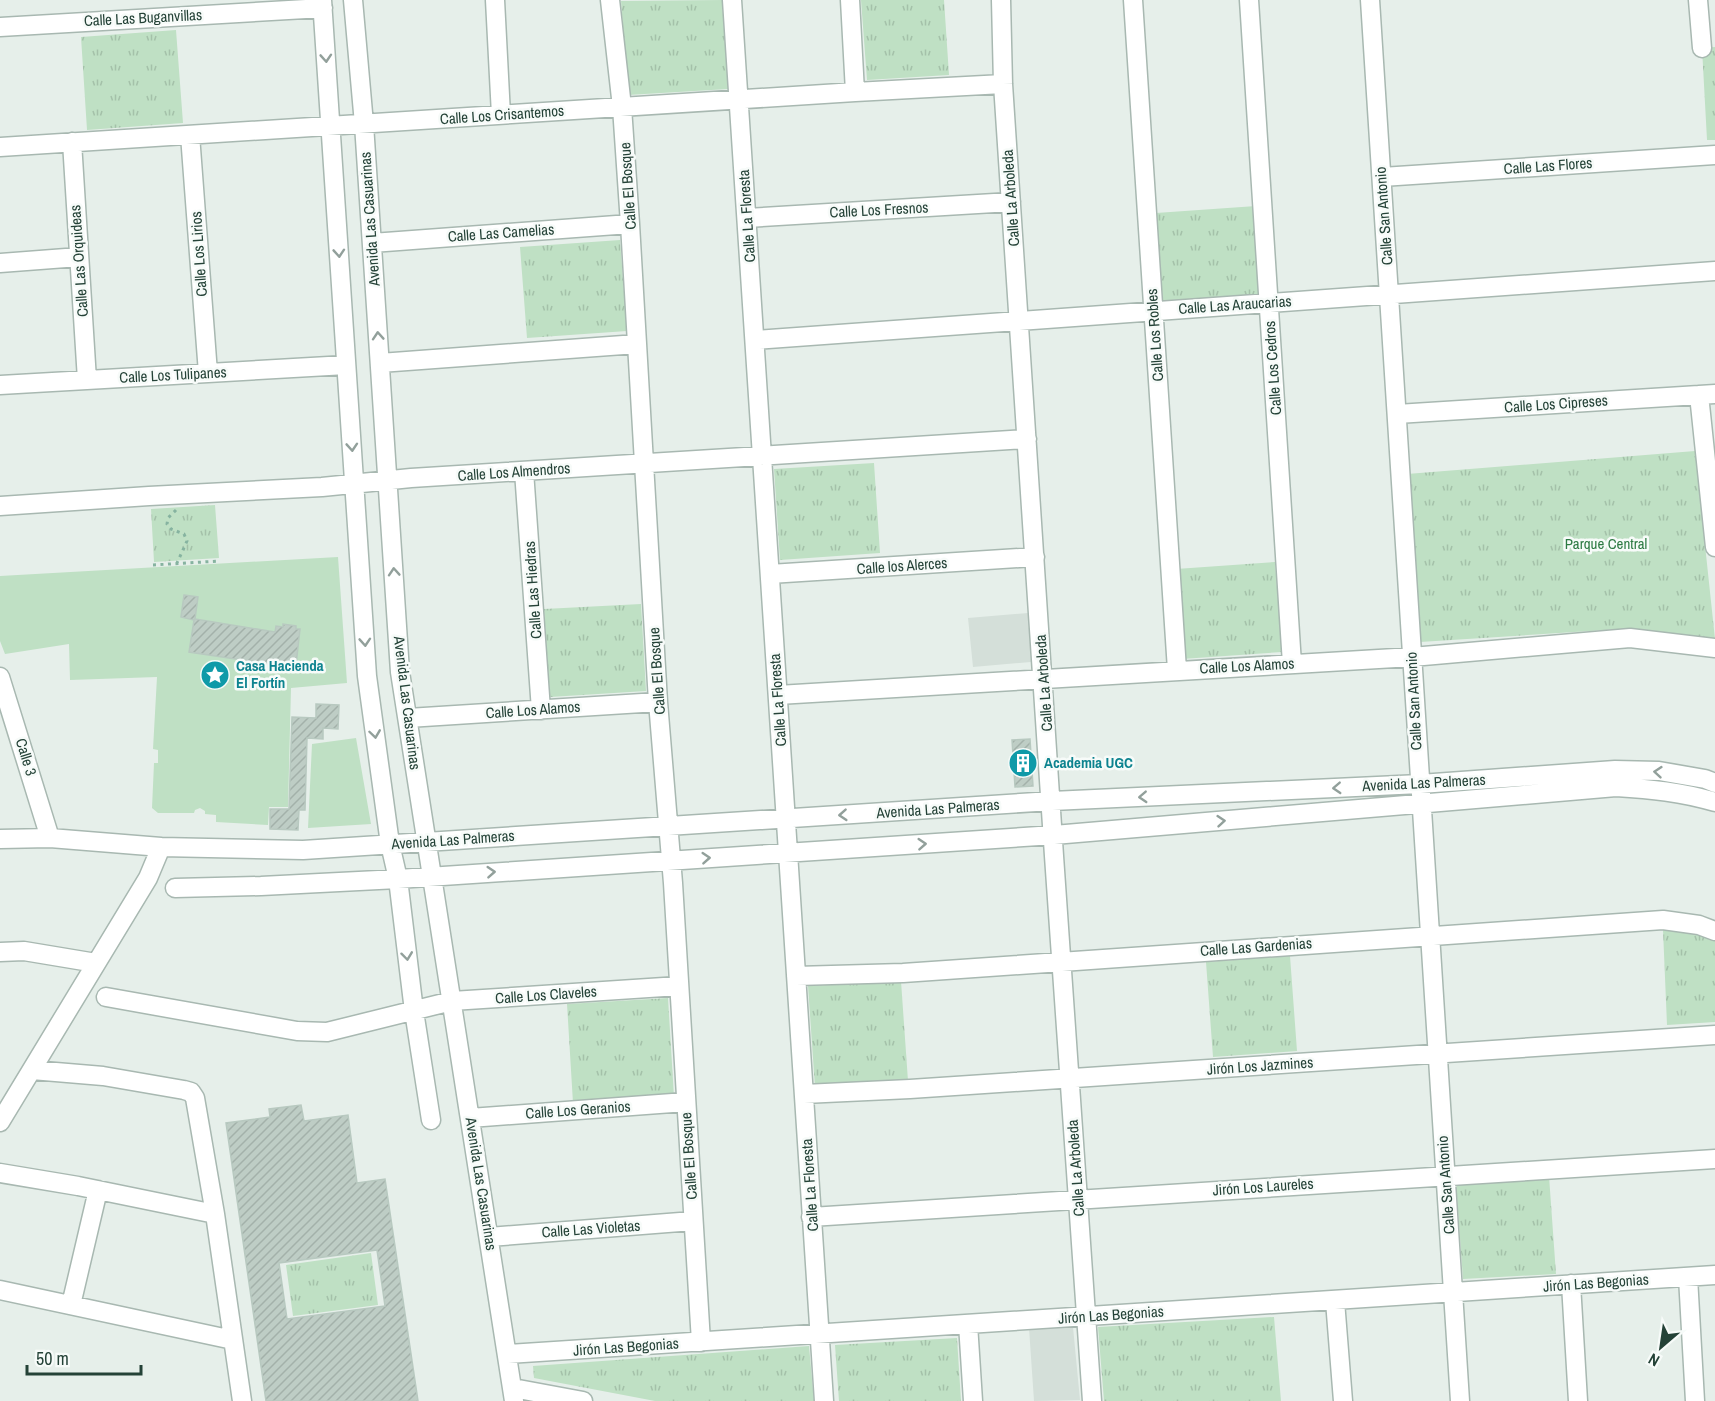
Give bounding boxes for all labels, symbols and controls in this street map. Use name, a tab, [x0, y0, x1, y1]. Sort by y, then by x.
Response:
street label: Calle Las Buganvillas	[83, 4, 203, 31]
one-way arrow	[319, 54, 332, 63]
street label: Calle Los Crisantemos	[439, 100, 565, 129]
street label: Calle El Bosque	[614, 141, 641, 230]
street label: Calle La Arboleda	[997, 149, 1024, 247]
street label: Avenida Las Casuarinas	[354, 151, 385, 288]
street label: Calle Las Flores	[1503, 152, 1593, 179]
street label: Calle San Antonio	[1370, 166, 1397, 266]
street label: Calle La Floresta	[733, 169, 760, 263]
street label: Calle Los Fresnos	[829, 196, 929, 223]
street label: Calle Las Orquideas	[64, 204, 93, 318]
street label: Calle Los Lirios	[185, 211, 212, 297]
street label: Calle Las Camelias	[447, 218, 555, 247]
one-way arrow	[332, 248, 345, 257]
street label: Calle Los Robles	[1141, 288, 1168, 382]
street label: Calle Las Araucarias	[1178, 290, 1292, 319]
street label: Calle Los Cedros	[1259, 320, 1286, 416]
one-way arrow	[371, 331, 384, 340]
street label: Calle Los Tulipanes	[119, 361, 227, 388]
street label: Calle Los Cipreses	[1503, 389, 1609, 418]
one-way arrow	[345, 443, 358, 452]
street label: Calle Los Almendros	[457, 457, 571, 486]
park label: Parque Central	[1565, 533, 1647, 554]
street label: Calle Las Hiedras	[519, 541, 546, 640]
street label: Calle los Alerces	[856, 552, 948, 579]
one-way arrow	[387, 567, 400, 576]
street label: Calle El Bosque	[643, 626, 670, 715]
street label: Avenida Las Casuarinas	[389, 634, 426, 771]
street label: Calle La Arboleda	[1030, 634, 1057, 732]
one-way arrow	[358, 638, 371, 647]
street label: Calle San Antonio	[1400, 651, 1427, 751]
street label: Calle La Floresta	[764, 653, 791, 747]
street label: Calle Los Alamos	[1199, 653, 1295, 678]
place label: Casa Hacienda El Fortín	[236, 655, 324, 693]
place icon: Casa Hacienda El Fortín	[199, 659, 231, 691]
street label: Calle Los Alamos	[485, 696, 581, 723]
one-way arrow	[368, 729, 380, 739]
street label: Calle 3	[11, 735, 42, 778]
building icon: Academia UGC	[1007, 747, 1039, 779]
place label: Academia UGC	[1044, 752, 1133, 773]
one-way arrow	[1653, 766, 1662, 779]
street label: Avenida Las Palmeras	[1361, 769, 1486, 796]
one-way arrow	[1333, 782, 1342, 795]
one-way arrow	[1138, 791, 1147, 804]
street label: Avenida Las Palmeras	[875, 794, 1000, 823]
one-way arrow	[839, 808, 848, 821]
one-way arrow	[1217, 815, 1226, 828]
street label: Avenida Las Palmeras	[390, 825, 515, 854]
one-way arrow	[918, 838, 927, 851]
one-way arrow	[702, 852, 711, 865]
one-way arrow	[486, 865, 495, 878]
street label: Calle Las Gardenias	[1199, 932, 1313, 961]
one-way arrow	[401, 952, 413, 961]
street label: Calle Los Claveles	[494, 980, 598, 1009]
street label: Jirón Los Jazmines	[1206, 1051, 1314, 1080]
street label: Calle Los Geranios	[525, 1095, 631, 1124]
street label: Calle El Bosque	[675, 1111, 702, 1200]
street label: Avenida Las Casuarinas	[460, 1115, 502, 1252]
street label: Calle La Arboleda	[1062, 1119, 1089, 1217]
street label: Calle San Antonio	[1432, 1135, 1459, 1235]
street label: Calle La Floresta	[796, 1138, 823, 1232]
street label: Jirón Los Laureles	[1212, 1172, 1314, 1201]
street label: Calle Las Violetas	[541, 1215, 641, 1242]
street label: Jirón Las Begonias	[1542, 1268, 1650, 1297]
street label: Jirón Las Begonias	[1057, 1300, 1165, 1329]
north arrow	[1631, 1317, 1691, 1377]
street label: Jirón Las Begonias	[572, 1332, 680, 1361]
scale bar	[27, 1338, 141, 1376]
text: 50 m	[36, 1346, 69, 1371]
text: N	[1644, 1348, 1663, 1372]

